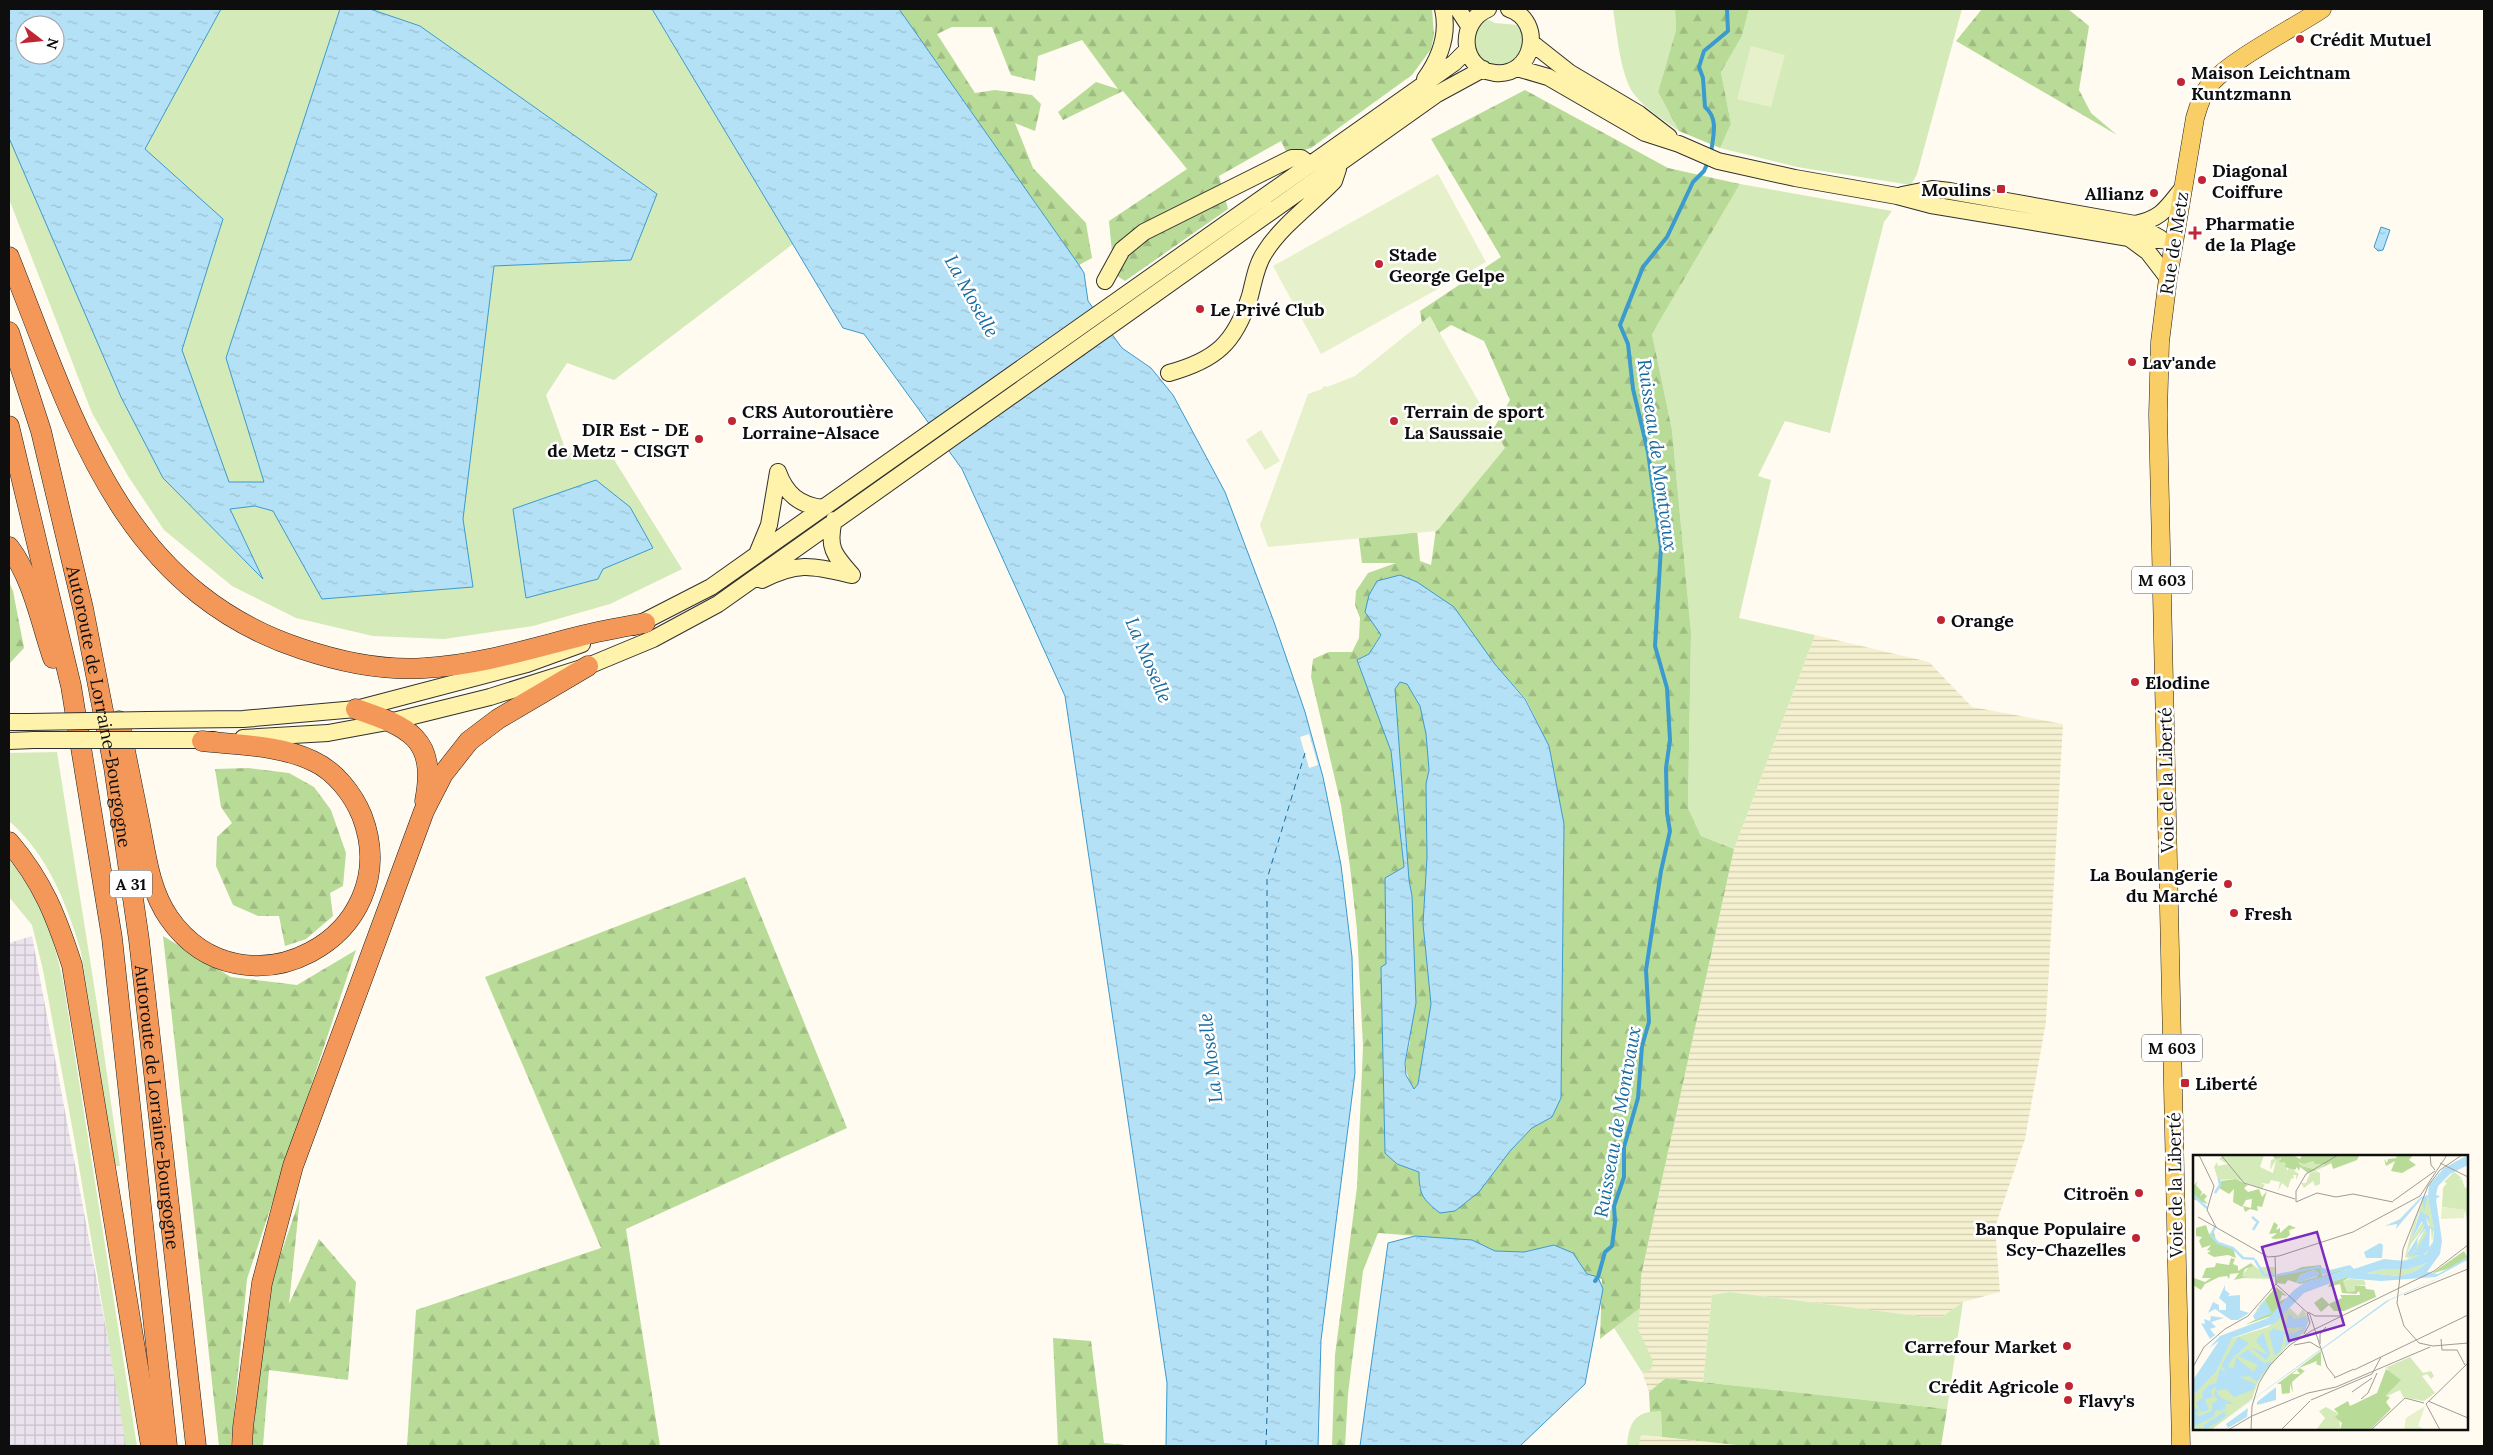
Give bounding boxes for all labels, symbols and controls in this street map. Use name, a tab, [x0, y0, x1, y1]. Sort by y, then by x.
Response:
north arrow	[15, 15, 65, 65]
place label: Crédit Mutuel	[2310, 28, 2432, 51]
marker: Crédit Mutuel	[2294, 33, 2306, 45]
text: N	[42, 36, 63, 51]
place label: Maison Leichtnam Kuntzmann	[2191, 61, 2351, 105]
marker: Maison Leichtnam Kuntzmann	[2175, 76, 2187, 88]
place label: Diagonal Coiffure	[2212, 159, 2288, 203]
marker: Diagonal Coiffure	[2196, 174, 2208, 186]
place label: Moulins	[1921, 178, 1991, 201]
place label: Allianz	[2085, 182, 2144, 205]
marker: Moulins	[1995, 183, 2007, 195]
marker: Allianz	[2148, 187, 2160, 199]
street label: Rue de Metz	[2155, 190, 2193, 296]
place label: Pharmatie de la Plage	[2205, 212, 2296, 256]
marker: Pharmatie de la Plage	[2189, 227, 2201, 239]
place label: Stade George Gelpe	[1389, 243, 1505, 287]
water label: La Moselle	[940, 251, 1004, 341]
marker: Stade George Gelpe	[1373, 258, 1385, 270]
place label: Le Privé Club	[1210, 298, 1325, 321]
marker: Le Privé Club	[1194, 303, 1206, 315]
place label: Lav'ande	[2142, 351, 2217, 374]
marker: Lav'ande	[2126, 356, 2138, 368]
water label: Ruisseau de Montvaux	[1633, 357, 1683, 553]
place label: CRS Autoroutière Lorraine-Alsace	[742, 400, 894, 444]
place label: Terrain de sport La Saussaie	[1404, 400, 1545, 444]
marker: CRS Autoroutière Lorraine-Alsace	[726, 415, 738, 427]
marker: Terrain de sport La Saussaie	[1388, 415, 1400, 427]
place label: DIR Est - DE de Metz - CISGT	[547, 418, 689, 462]
marker: DIR Est - DE de Metz - CISGT	[693, 433, 705, 445]
street label: Autoroute de Lorraine-Bourgogne	[62, 562, 137, 849]
road number: M 603	[2132, 566, 2192, 594]
place label: Orange	[1951, 609, 2014, 632]
water label: La Moselle	[1120, 614, 1178, 706]
marker: Orange	[1935, 614, 1947, 626]
place label: Elodine	[2145, 671, 2210, 694]
marker: Elodine	[2129, 676, 2141, 688]
street label: Voie de la Liberté	[2153, 707, 2179, 854]
place label: La Boulangerie du Marché	[2089, 863, 2218, 907]
road number: A 31	[110, 871, 152, 898]
marker: La Boulangerie du Marché	[2222, 878, 2234, 890]
place label: Fresh	[2244, 902, 2292, 925]
marker: Fresh	[2228, 907, 2240, 919]
street label: Autoroute de Lorraine-Bourgogne	[130, 963, 185, 1251]
water label: La Moselle	[1193, 1012, 1227, 1104]
water label: Ruisseau de Montvaux	[1588, 1025, 1646, 1219]
road number: M 603	[2142, 1034, 2202, 1062]
place label: Liberté	[2195, 1072, 2258, 1095]
marker: Liberté	[2179, 1077, 2191, 1089]
street label: Voie de la Liberté	[2162, 1112, 2188, 1259]
inset map	[2193, 1155, 2468, 1430]
place label: Citroën	[2064, 1182, 2130, 1205]
marker: Citroën	[2133, 1187, 2145, 1199]
place label: Banque Populaire Scy-Chazelles	[1975, 1217, 2126, 1261]
marker: Banque Populaire Scy-Chazelles	[2130, 1232, 2142, 1244]
place label: Carrefour Market	[1905, 1335, 2058, 1358]
marker: Carrefour Market	[2061, 1340, 2073, 1352]
place label: Crédit Agricole	[1929, 1375, 2059, 1398]
marker: Crédit Agricole	[2063, 1380, 2075, 1392]
place label: Flavy's	[2078, 1389, 2135, 1412]
marker: Flavy's	[2062, 1394, 2074, 1406]

